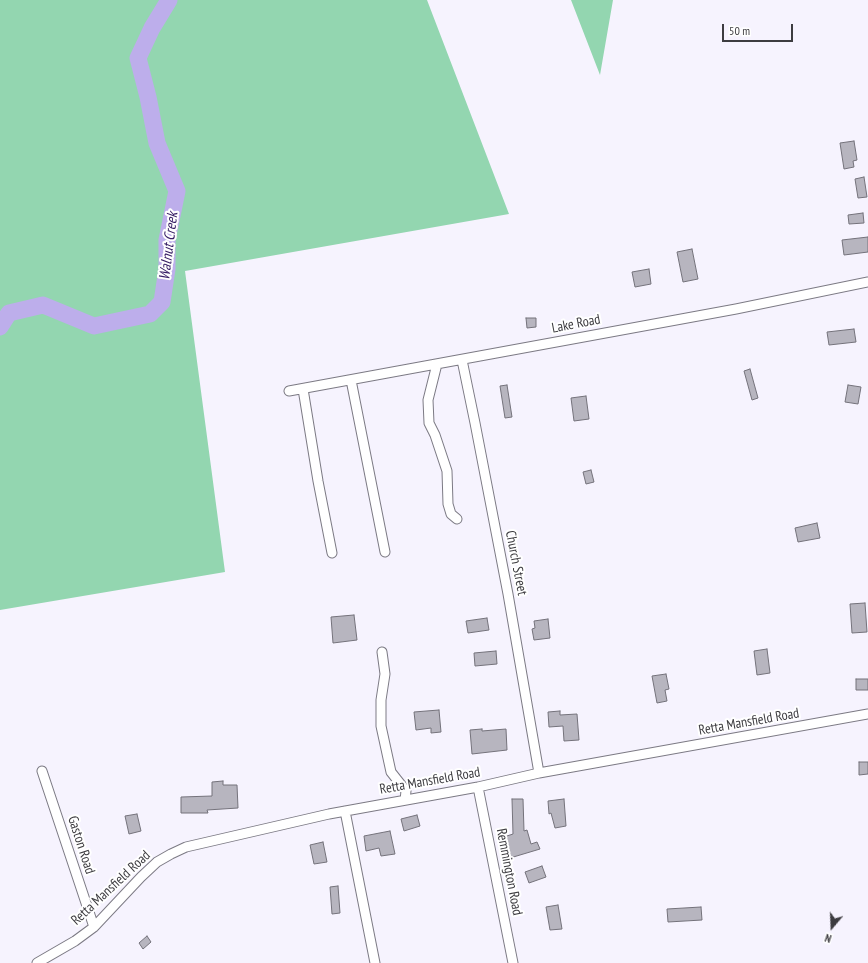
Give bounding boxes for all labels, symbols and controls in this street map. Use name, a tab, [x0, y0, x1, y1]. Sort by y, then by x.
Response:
scale bar	[724, 16, 795, 42]
text: 50 m	[729, 23, 750, 38]
water label: Walnut Creek	[156, 211, 182, 281]
street label: Lake Road	[550, 311, 602, 337]
street label: Church Street	[501, 529, 531, 597]
street label: Retta Mansfield Road	[697, 705, 801, 739]
street label: Retta Mansfield Road	[378, 764, 482, 798]
street label: Gaston Road	[64, 814, 98, 876]
street label: Remmington Road	[492, 827, 526, 917]
street label: Retta Mansfield Road	[68, 847, 154, 929]
north arrow	[812, 907, 852, 947]
text: N	[823, 931, 833, 946]

